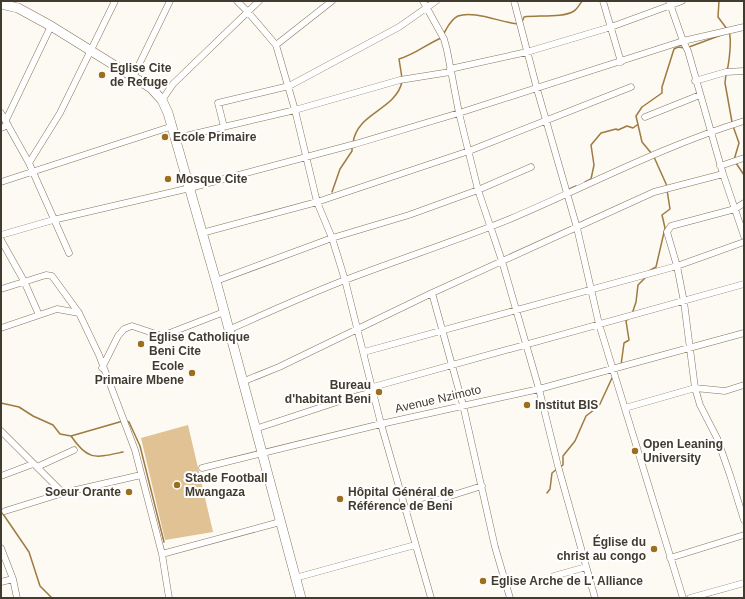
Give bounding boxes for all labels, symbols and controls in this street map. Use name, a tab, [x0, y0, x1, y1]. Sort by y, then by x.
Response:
place label: Eglise Cite de Refuge	[110, 61, 172, 89]
marker: Eglise Cite de Refuge	[97, 70, 107, 80]
place label: Ecole Primaire	[173, 130, 257, 144]
marker: Ecole Primaire	[160, 132, 170, 142]
place label: Mosque Cite	[176, 172, 248, 186]
marker: Mosque Cite	[163, 174, 173, 184]
place label: Eglise Catholique Beni Cite	[149, 330, 250, 358]
marker: Eglise Catholique Beni Cite	[136, 339, 146, 349]
place label: Ecole Primaire Mbene	[95, 359, 184, 387]
marker: Ecole Primaire Mbene	[187, 368, 197, 378]
place label: Bureau d'habitant Beni	[285, 378, 371, 406]
street label: Avenue Nzimoto	[394, 382, 483, 416]
marker: Bureau d'habitant Beni	[374, 387, 384, 397]
place label: Institut BIS	[535, 398, 598, 412]
marker: Institut BIS	[522, 400, 532, 410]
place label: Open Leaning University	[643, 437, 723, 465]
marker: Open Leaning University	[630, 446, 640, 456]
place label: Stade Football Mwangaza	[185, 471, 268, 499]
marker: Stade Football Mwangaza	[172, 480, 182, 490]
place label: Soeur Orante	[45, 485, 121, 499]
place label: Hôpital Général de Référence de Beni	[348, 485, 454, 513]
marker: Soeur Orante	[124, 487, 134, 497]
marker: Hôpital Général de Référence de Beni	[335, 494, 345, 504]
place label: Église du christ au congo	[557, 534, 646, 563]
marker: Église du christ au congo	[649, 544, 659, 554]
place label: Eglise Arche de L' Alliance	[491, 574, 643, 588]
marker: Eglise Arche de L' Alliance	[478, 576, 488, 586]

